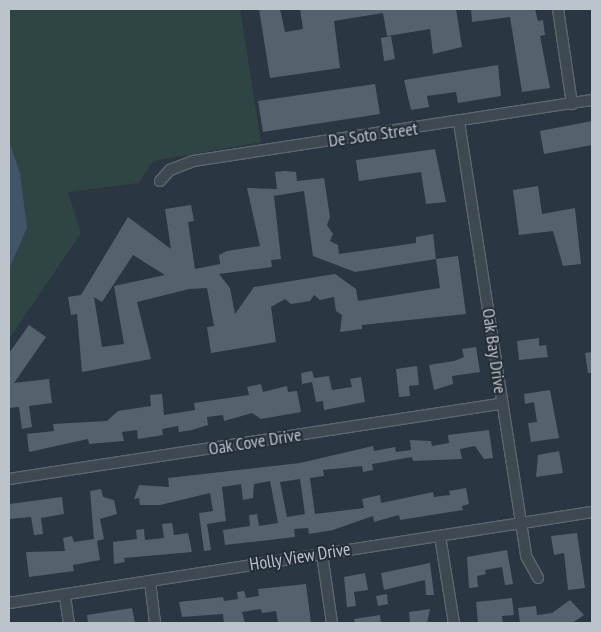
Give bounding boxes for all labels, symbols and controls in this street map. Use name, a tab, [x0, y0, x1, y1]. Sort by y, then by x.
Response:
street label: De Soto Street	[327, 118, 419, 152]
street label: Oak Bay Drive	[477, 306, 511, 396]
street label: Oak Cove Drive	[207, 424, 303, 460]
street label: Holly View Drive	[247, 538, 353, 576]

